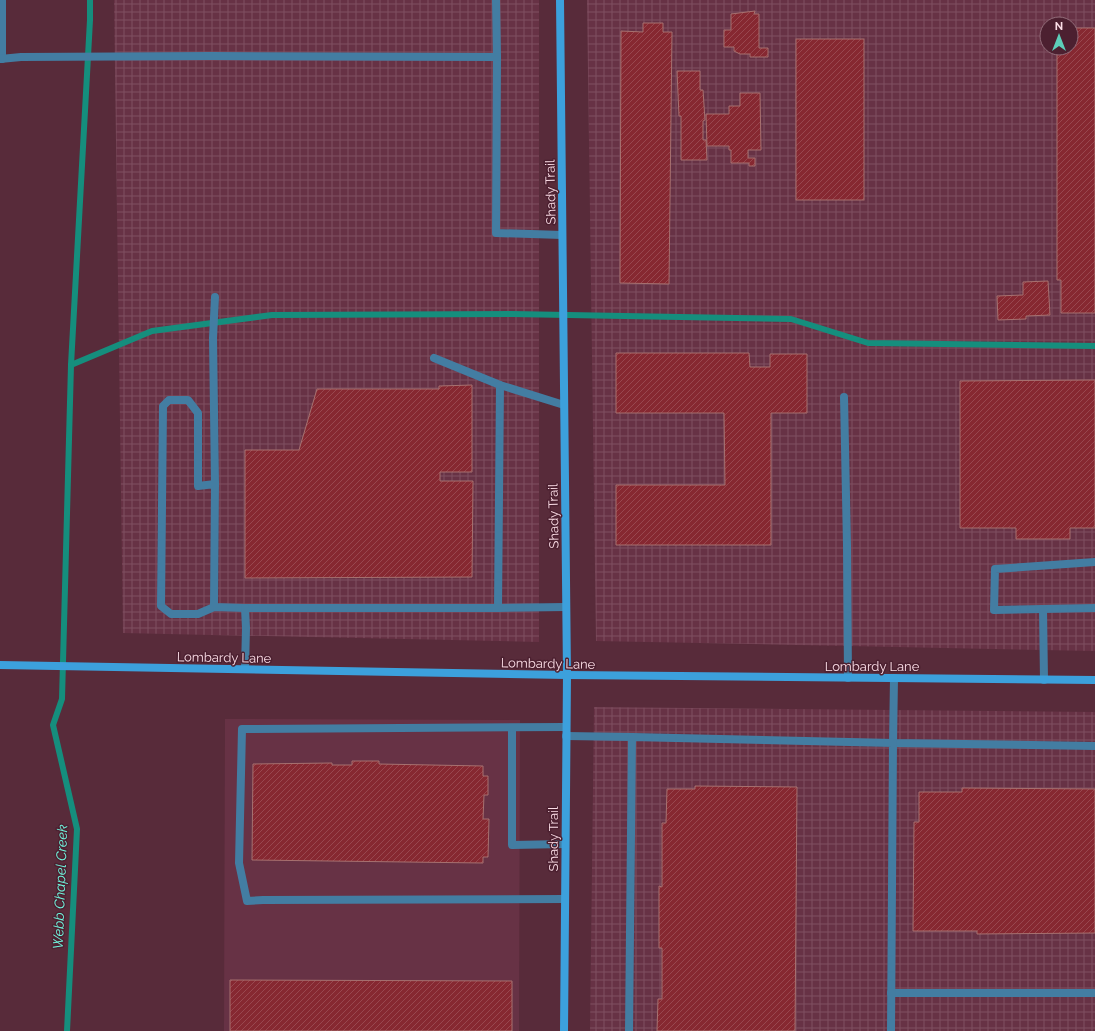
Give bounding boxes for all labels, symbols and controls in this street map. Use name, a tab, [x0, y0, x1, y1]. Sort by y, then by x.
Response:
north arrow	[1039, 16, 1079, 56]
text: N	[1055, 20, 1063, 33]
street label: Shady Trail	[542, 159, 559, 225]
street label: Shady Trail	[545, 483, 562, 549]
street label: Lombardy Lane	[177, 649, 272, 666]
street label: Lombardy Lane	[501, 655, 596, 672]
street label: Lombardy Lane	[825, 659, 920, 674]
street label: Shady Trail	[546, 806, 561, 872]
water label: Webb Chapel Creek	[50, 824, 70, 950]

